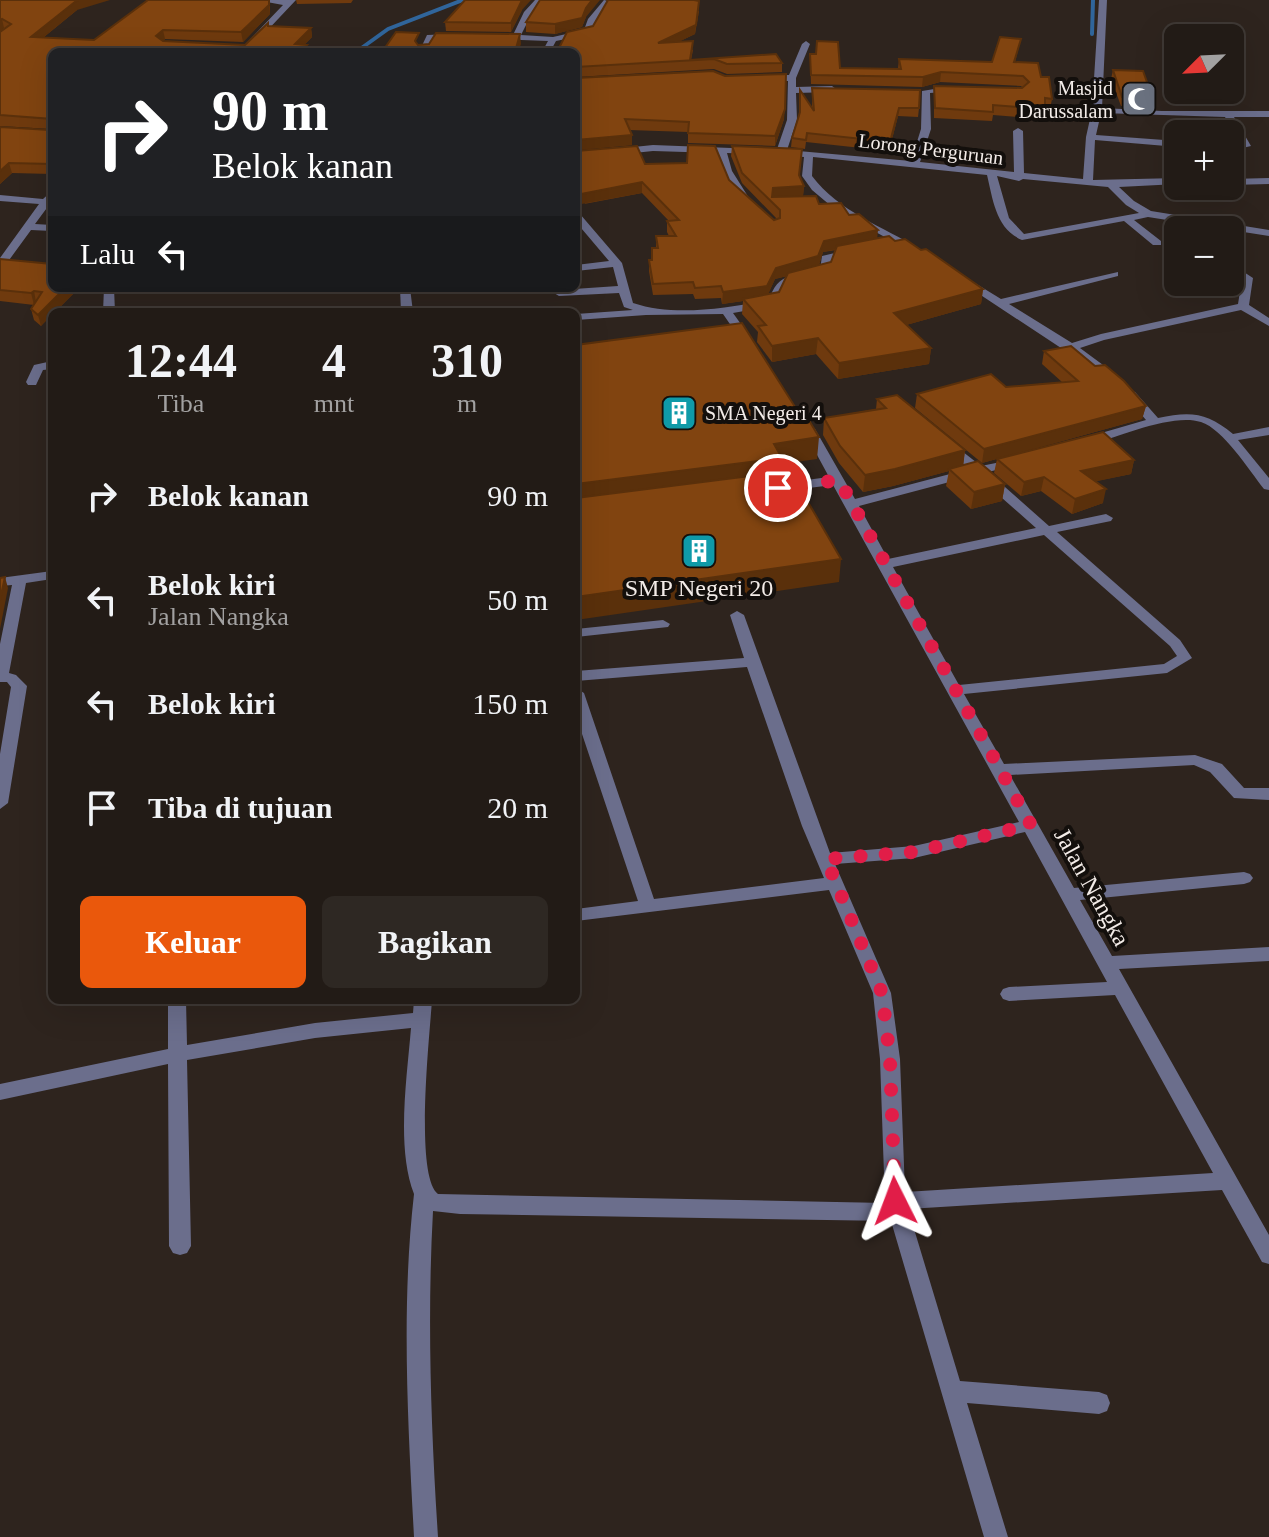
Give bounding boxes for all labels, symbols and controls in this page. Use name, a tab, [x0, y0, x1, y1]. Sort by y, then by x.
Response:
north arrow	[1164, 24, 1244, 104]
map controls	[1164, 24, 1244, 296]
place label: Masjid Darussalam	[1019, 77, 1113, 122]
icon: right	[80, 80, 184, 184]
text: 90 m	[212, 80, 329, 142]
mosque icon: Masjid Darussalam	[1120, 80, 1158, 118]
button: +	[1164, 120, 1244, 200]
street label: Lorong Perguruan	[857, 129, 1005, 170]
text: Belok kanan	[212, 146, 393, 186]
button: −	[1164, 216, 1244, 296]
icon: left	[151, 232, 195, 276]
text: Lalu	[80, 237, 135, 270]
text: 12:44	[125, 334, 237, 387]
text: 4	[322, 334, 346, 387]
text: 310	[431, 334, 503, 387]
text: Tiba	[158, 389, 204, 418]
text: mnt	[314, 389, 354, 418]
text: m	[457, 389, 477, 418]
building icon: SMA Negeri 4	[660, 394, 698, 432]
place label: SMA Negeri 4	[705, 402, 822, 425]
pin	[744, 454, 812, 522]
icon: arrive	[756, 466, 800, 510]
icon: right	[80, 474, 124, 518]
text: Belok kanan	[148, 479, 309, 512]
text: 90 m	[487, 479, 548, 512]
building icon: SMP Negeri 20	[680, 532, 718, 570]
text: Belok kiri	[148, 568, 276, 601]
place label: SMP Negeri 20	[625, 575, 773, 601]
icon: left	[80, 578, 124, 622]
text: 50 m	[487, 583, 548, 616]
text: Jalan Nangka	[148, 602, 289, 631]
icon: left	[80, 682, 124, 726]
text: Belok kiri	[148, 687, 276, 720]
text: 150 m	[472, 687, 548, 720]
icon: arrive	[80, 786, 124, 830]
text: Tiba di tujuan	[148, 791, 333, 824]
text: 20 m	[487, 791, 548, 824]
street label: Jalan Nangka	[1049, 824, 1135, 950]
button: Keluar	[80, 896, 306, 988]
button: Bagikan	[322, 896, 548, 988]
position arrow	[853, 1159, 937, 1243]

